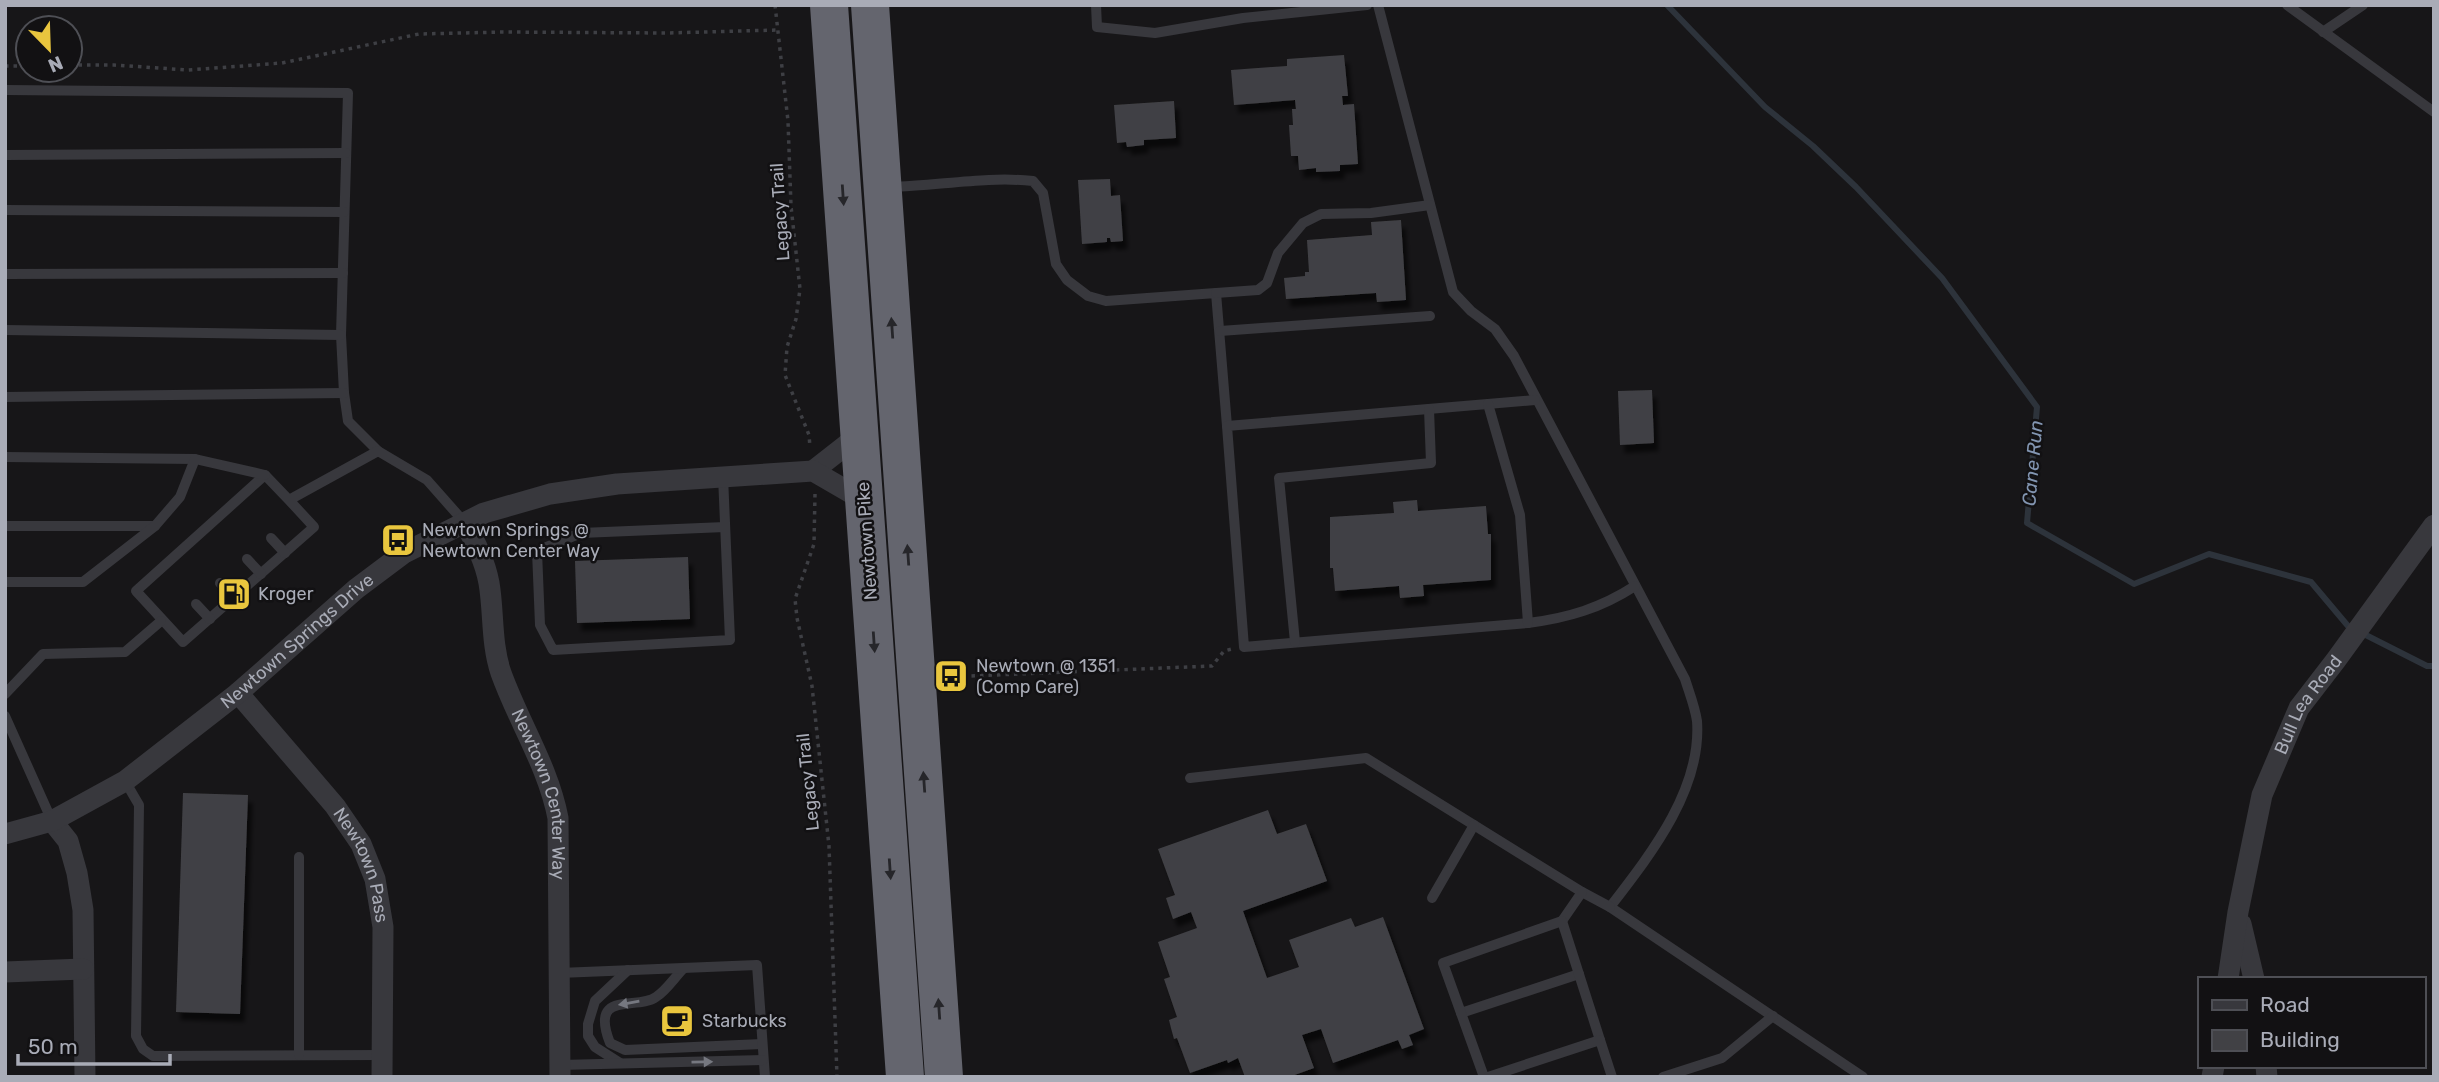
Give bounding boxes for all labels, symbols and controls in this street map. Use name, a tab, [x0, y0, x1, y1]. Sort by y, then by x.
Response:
north arrow	[14, 14, 84, 84]
text: N	[45, 51, 66, 77]
street label: Legacy Trail	[766, 162, 794, 262]
one-way arrow	[837, 185, 848, 207]
one-way arrow	[886, 317, 897, 339]
water label: Cane Run	[2017, 419, 2048, 507]
street label: Newtown Pike	[852, 481, 882, 601]
place label: Newtown Springs @ Newtown Center Way	[422, 519, 600, 562]
bus stop icon: Newtown Springs @ Newtown Center Way	[379, 521, 417, 559]
one-way arrow	[902, 544, 913, 566]
street label: Newtown Springs Drive	[216, 569, 378, 713]
fuel station icon: Kroger	[215, 575, 253, 613]
place label: Kroger	[258, 583, 314, 605]
one-way arrow	[869, 631, 880, 653]
street label: Bull Lea Road	[2270, 651, 2347, 758]
place label: Newtown @ 1351 (Comp Care)	[976, 655, 1116, 698]
bus stop icon: Newtown @ 1351 (Comp Care)	[932, 657, 970, 695]
street label: Newtown Center Way	[506, 705, 569, 880]
street label: Legacy Trail	[792, 732, 824, 832]
one-way arrow	[918, 770, 929, 792]
street label: Newtown Pass	[328, 803, 393, 924]
one-way arrow	[885, 858, 896, 880]
legend	[2198, 977, 2425, 1068]
text: Road	[2260, 992, 2310, 1017]
one-way arrow	[933, 997, 944, 1019]
one-way arrow	[617, 998, 639, 1009]
cafe icon: Starbucks	[658, 1002, 696, 1040]
place label: Starbucks	[702, 1010, 787, 1032]
scale bar	[18, 1023, 170, 1066]
text: Building	[2260, 1027, 2340, 1052]
text: 50 m	[28, 1034, 78, 1059]
one-way arrow	[691, 1056, 713, 1067]

